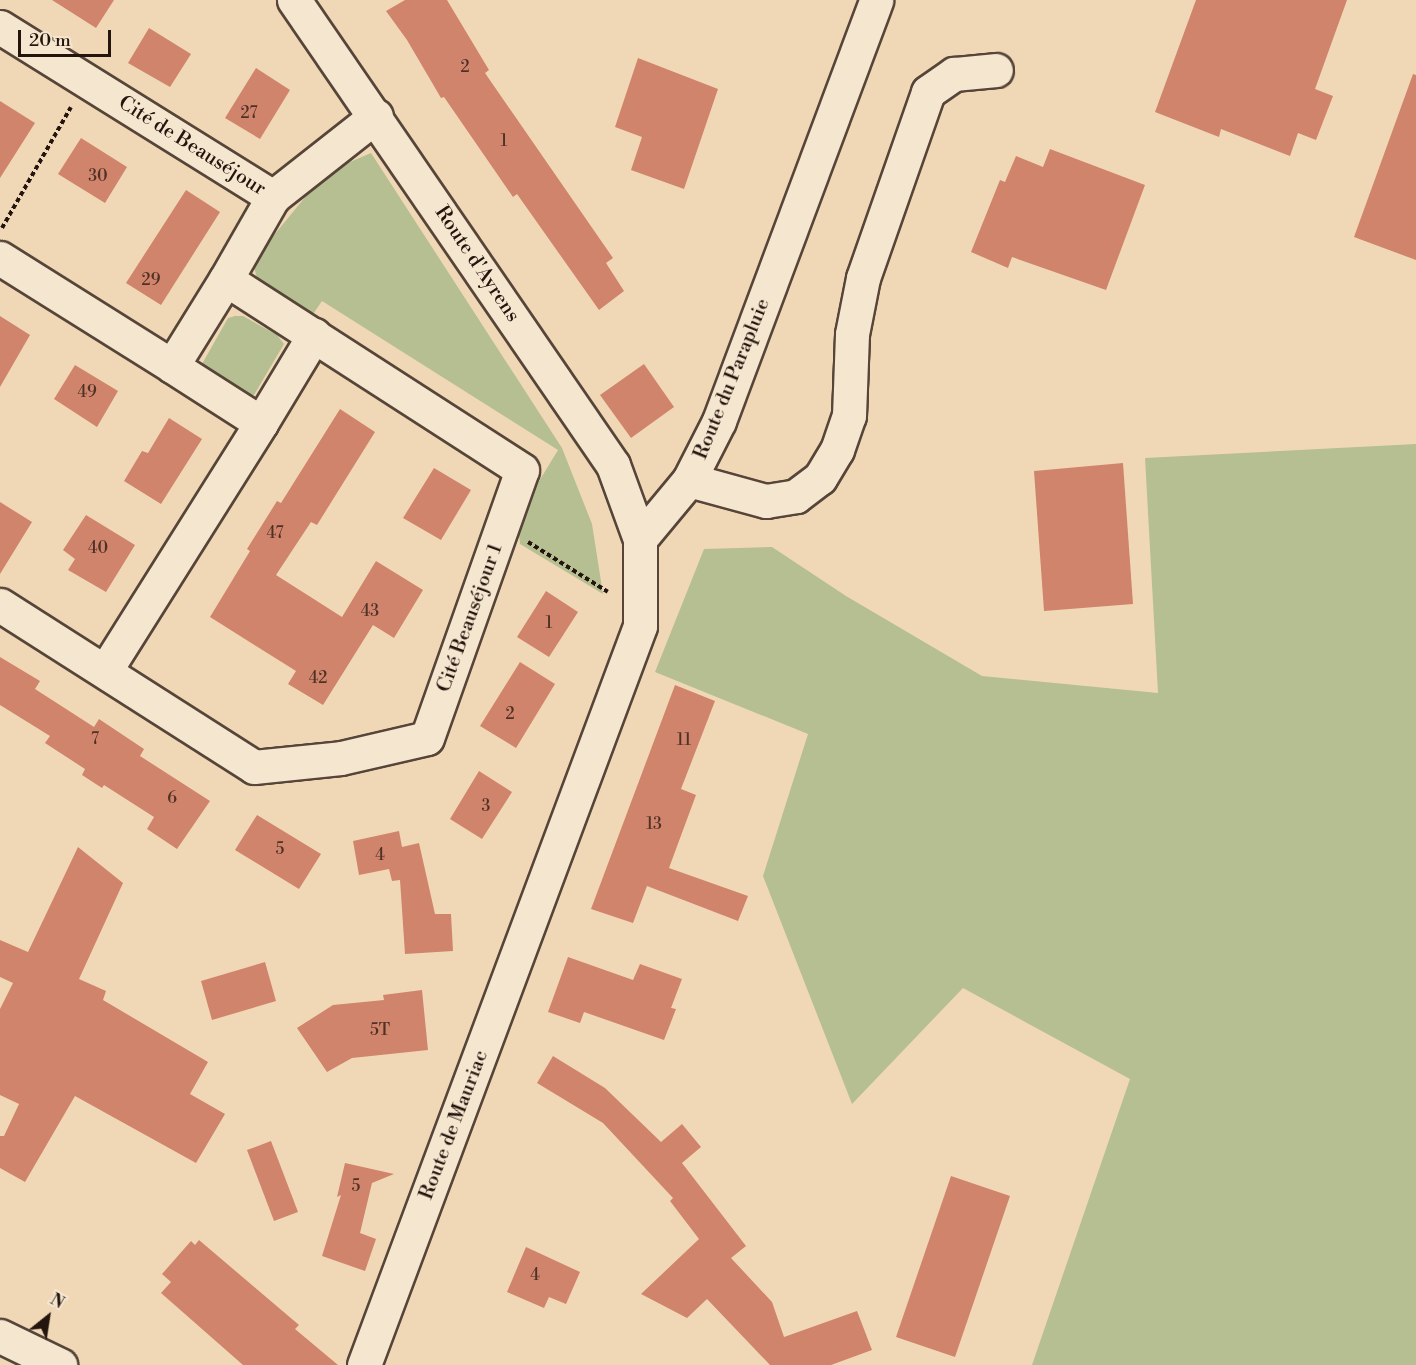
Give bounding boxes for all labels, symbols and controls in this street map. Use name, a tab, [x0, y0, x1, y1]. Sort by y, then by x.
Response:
scale bar	[21, 18, 114, 56]
text: 20 m	[29, 29, 71, 52]
house number: 2	[460, 57, 470, 77]
street label: Cité de Beauséjour	[114, 91, 270, 201]
house number: 27	[240, 103, 258, 123]
house number: 1	[501, 131, 507, 151]
house number: 30	[88, 166, 108, 186]
street label: Route d'Ayrens	[429, 201, 525, 327]
house number: 29	[142, 270, 160, 290]
street label: Route du Parapluie	[689, 295, 775, 463]
house number: 49	[77, 382, 97, 402]
house number: 47	[267, 523, 283, 543]
house number: 40	[88, 538, 108, 558]
street label: Cité Beauséjour 1	[432, 540, 508, 696]
house number: 43	[361, 601, 379, 621]
house number: 1	[546, 613, 552, 633]
house number: 42	[309, 668, 327, 688]
house number: 2	[505, 704, 515, 724]
house number: 7	[91, 729, 99, 749]
house number: 11	[677, 730, 691, 750]
house number: 6	[167, 788, 177, 808]
house number: 3	[482, 796, 490, 816]
house number: 13	[646, 814, 662, 834]
house number: 5	[276, 839, 284, 859]
house number: 4	[375, 845, 385, 865]
house number: 5T	[370, 1020, 390, 1040]
street label: Route de Mauriac	[414, 1047, 494, 1203]
house number: 5	[352, 1176, 360, 1196]
house number: 4	[530, 1265, 540, 1285]
north arrow	[18, 1287, 78, 1347]
text: N	[47, 1290, 67, 1313]

